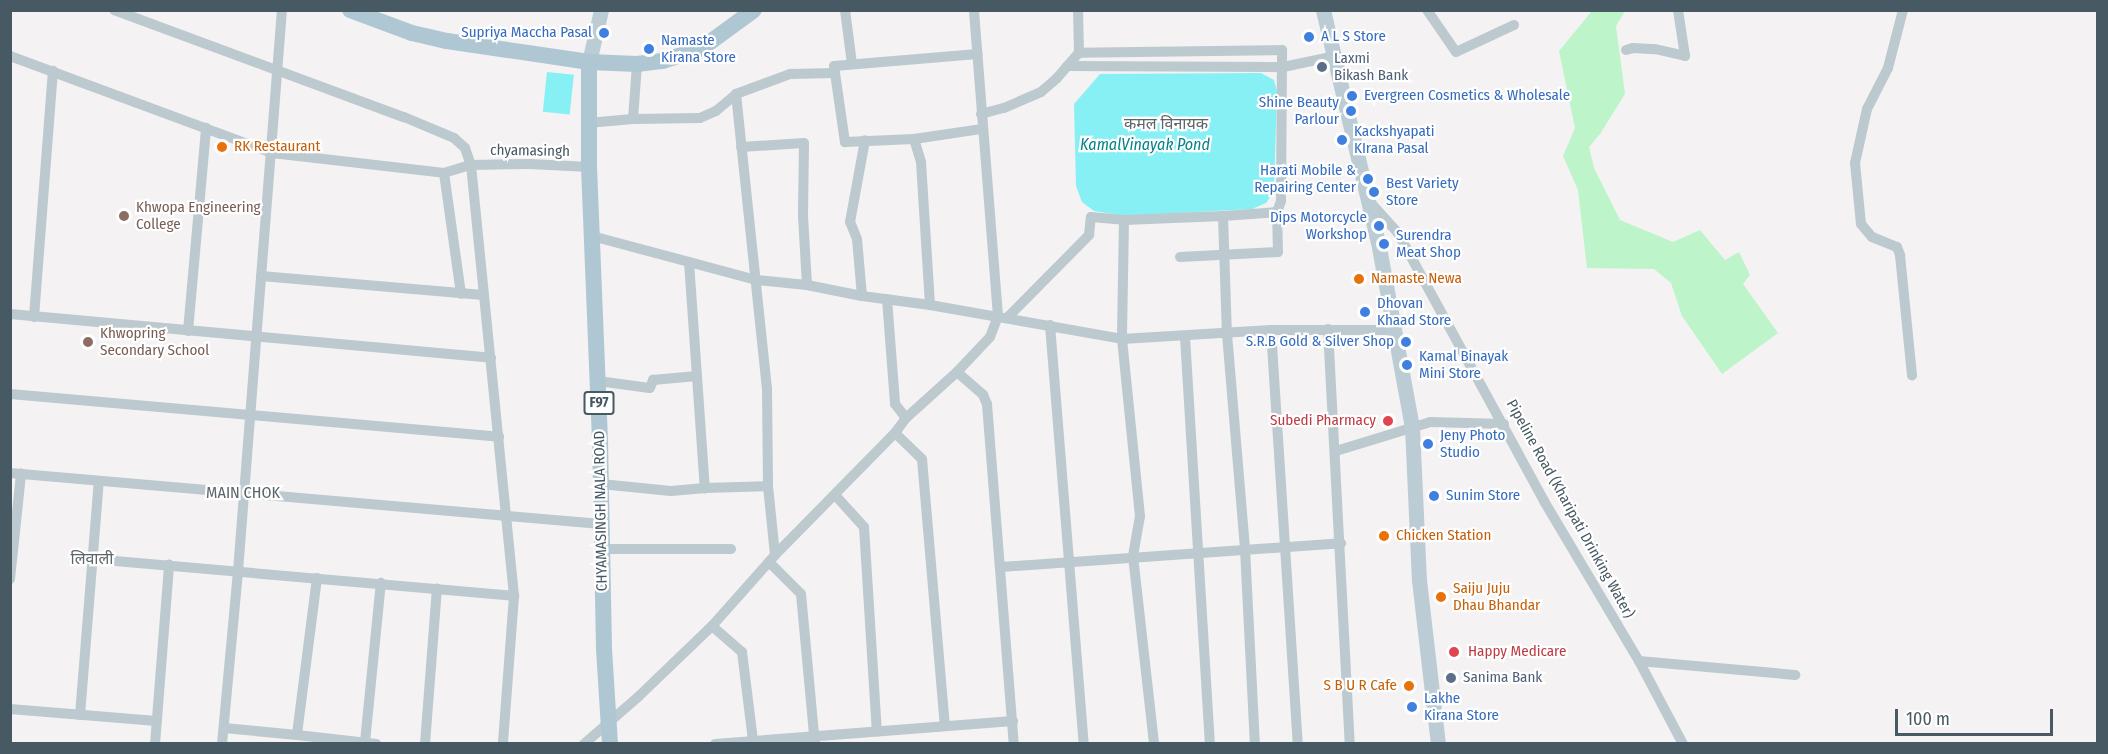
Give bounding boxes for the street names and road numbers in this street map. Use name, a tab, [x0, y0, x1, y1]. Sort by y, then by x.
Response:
street label: chyamasingh	[490, 141, 570, 161]
road number: F97	[582, 392, 616, 414]
street label: Pipeline Road (Kharipati Drinking Water)	[1502, 397, 1638, 621]
street label: CHYAMASINGH NALA ROAD	[591, 431, 611, 591]

